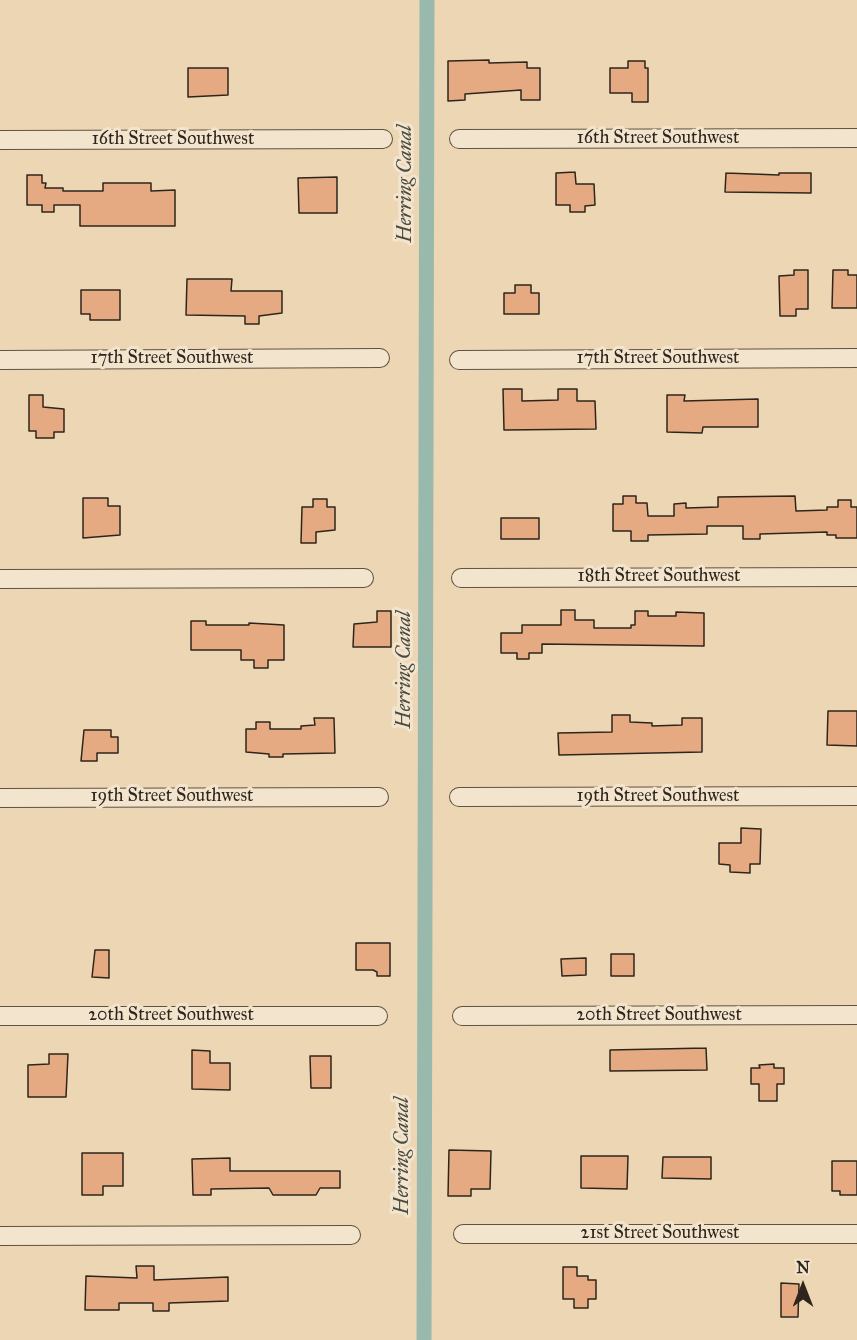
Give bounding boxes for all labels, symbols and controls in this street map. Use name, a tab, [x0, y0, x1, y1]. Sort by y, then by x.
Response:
water label: Herring Canal	[394, 125, 418, 243]
street label: 16th Street Southwest	[577, 128, 739, 150]
street label: 16th Street Southwest	[92, 129, 254, 151]
street label: 17th Street Southwest	[91, 348, 253, 370]
street label: 17th Street Southwest	[577, 348, 739, 370]
street label: 18th Street Southwest	[578, 566, 740, 588]
water label: Herring Canal	[393, 611, 417, 729]
street label: 19th Street Southwest	[91, 786, 253, 808]
street label: 19th Street Southwest	[577, 786, 739, 808]
street label: 20th Street Southwest	[88, 1005, 254, 1027]
street label: 20th Street Southwest	[576, 1005, 742, 1027]
water label: Herring Canal	[391, 1097, 415, 1215]
street label: 21st Street Southwest	[581, 1223, 739, 1245]
north arrow	[773, 1256, 833, 1316]
text: N	[796, 1258, 810, 1277]

